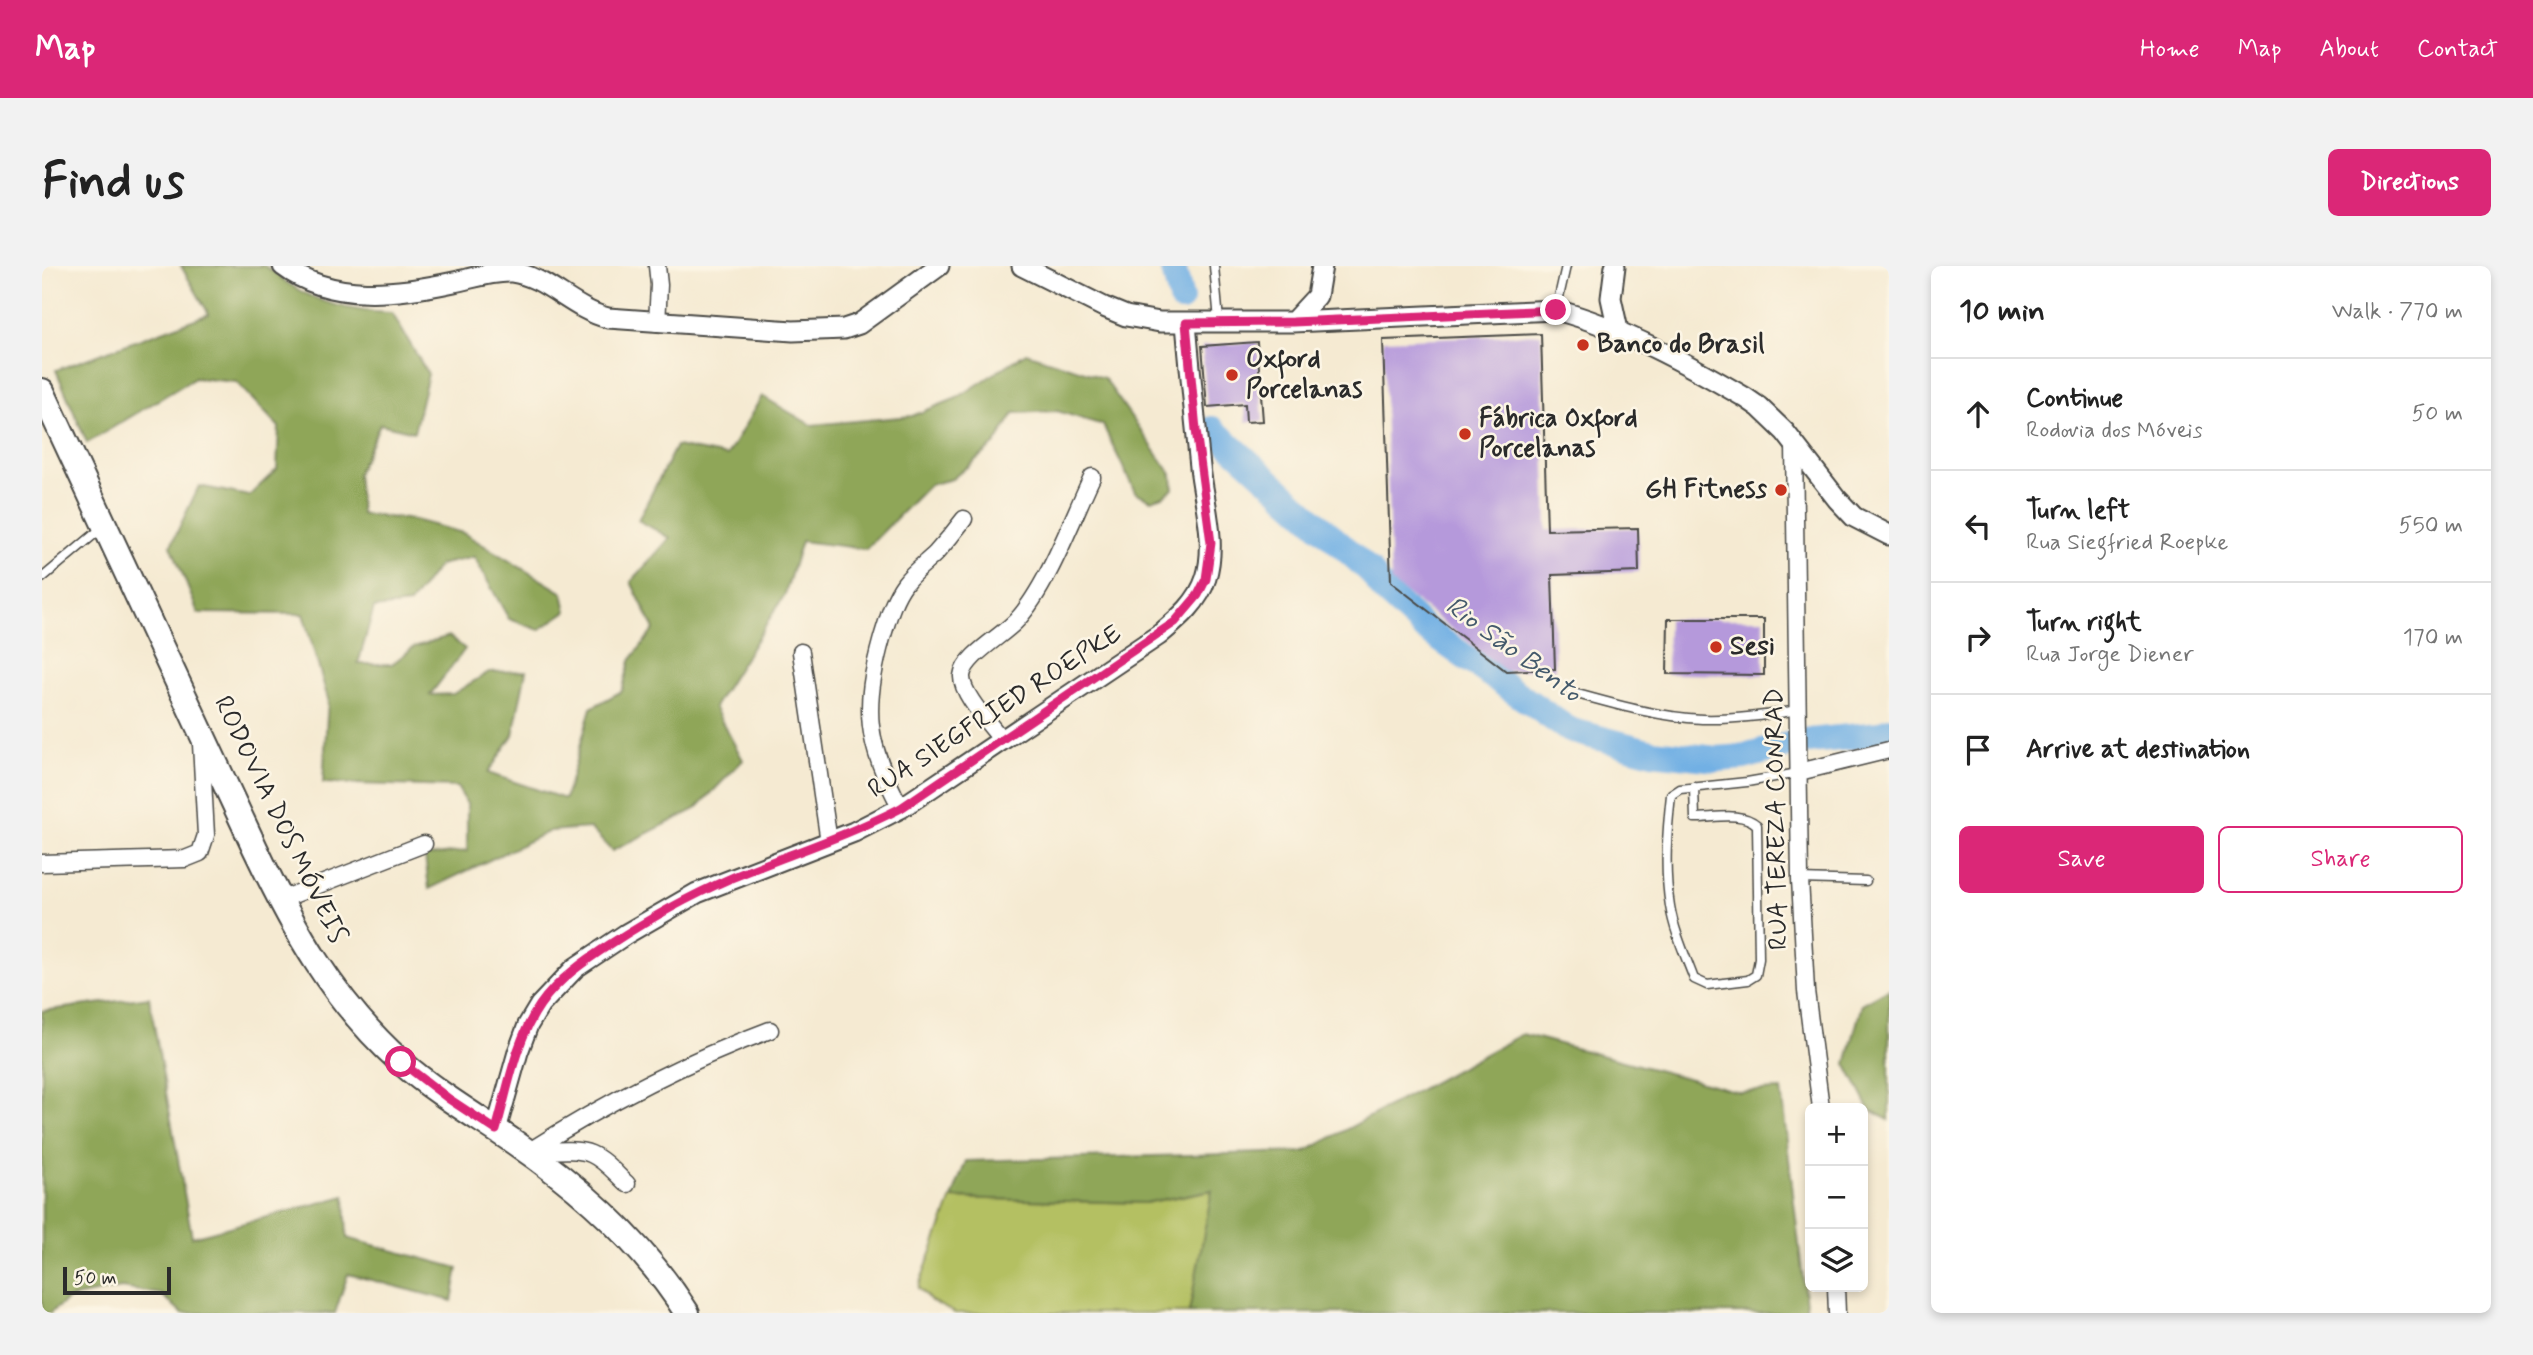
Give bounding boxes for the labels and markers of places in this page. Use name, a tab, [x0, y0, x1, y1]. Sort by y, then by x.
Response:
place label: Banco do Brasil	[1597, 328, 1765, 362]
marker: Banco do Brasil	[1575, 337, 1591, 353]
place label: Oxford Porcelanas	[1246, 343, 1362, 407]
marker: Oxford Porcelanas	[1224, 367, 1240, 383]
place label: Fábrica Oxford Porcelanas	[1479, 402, 1637, 466]
marker: Fábrica Oxford Porcelanas	[1457, 426, 1473, 442]
place label: GH Fitness	[1645, 473, 1768, 507]
marker: GH Fitness	[1773, 482, 1789, 498]
place label: Sesi	[1730, 630, 1775, 664]
marker: Sesi	[1708, 639, 1724, 655]

